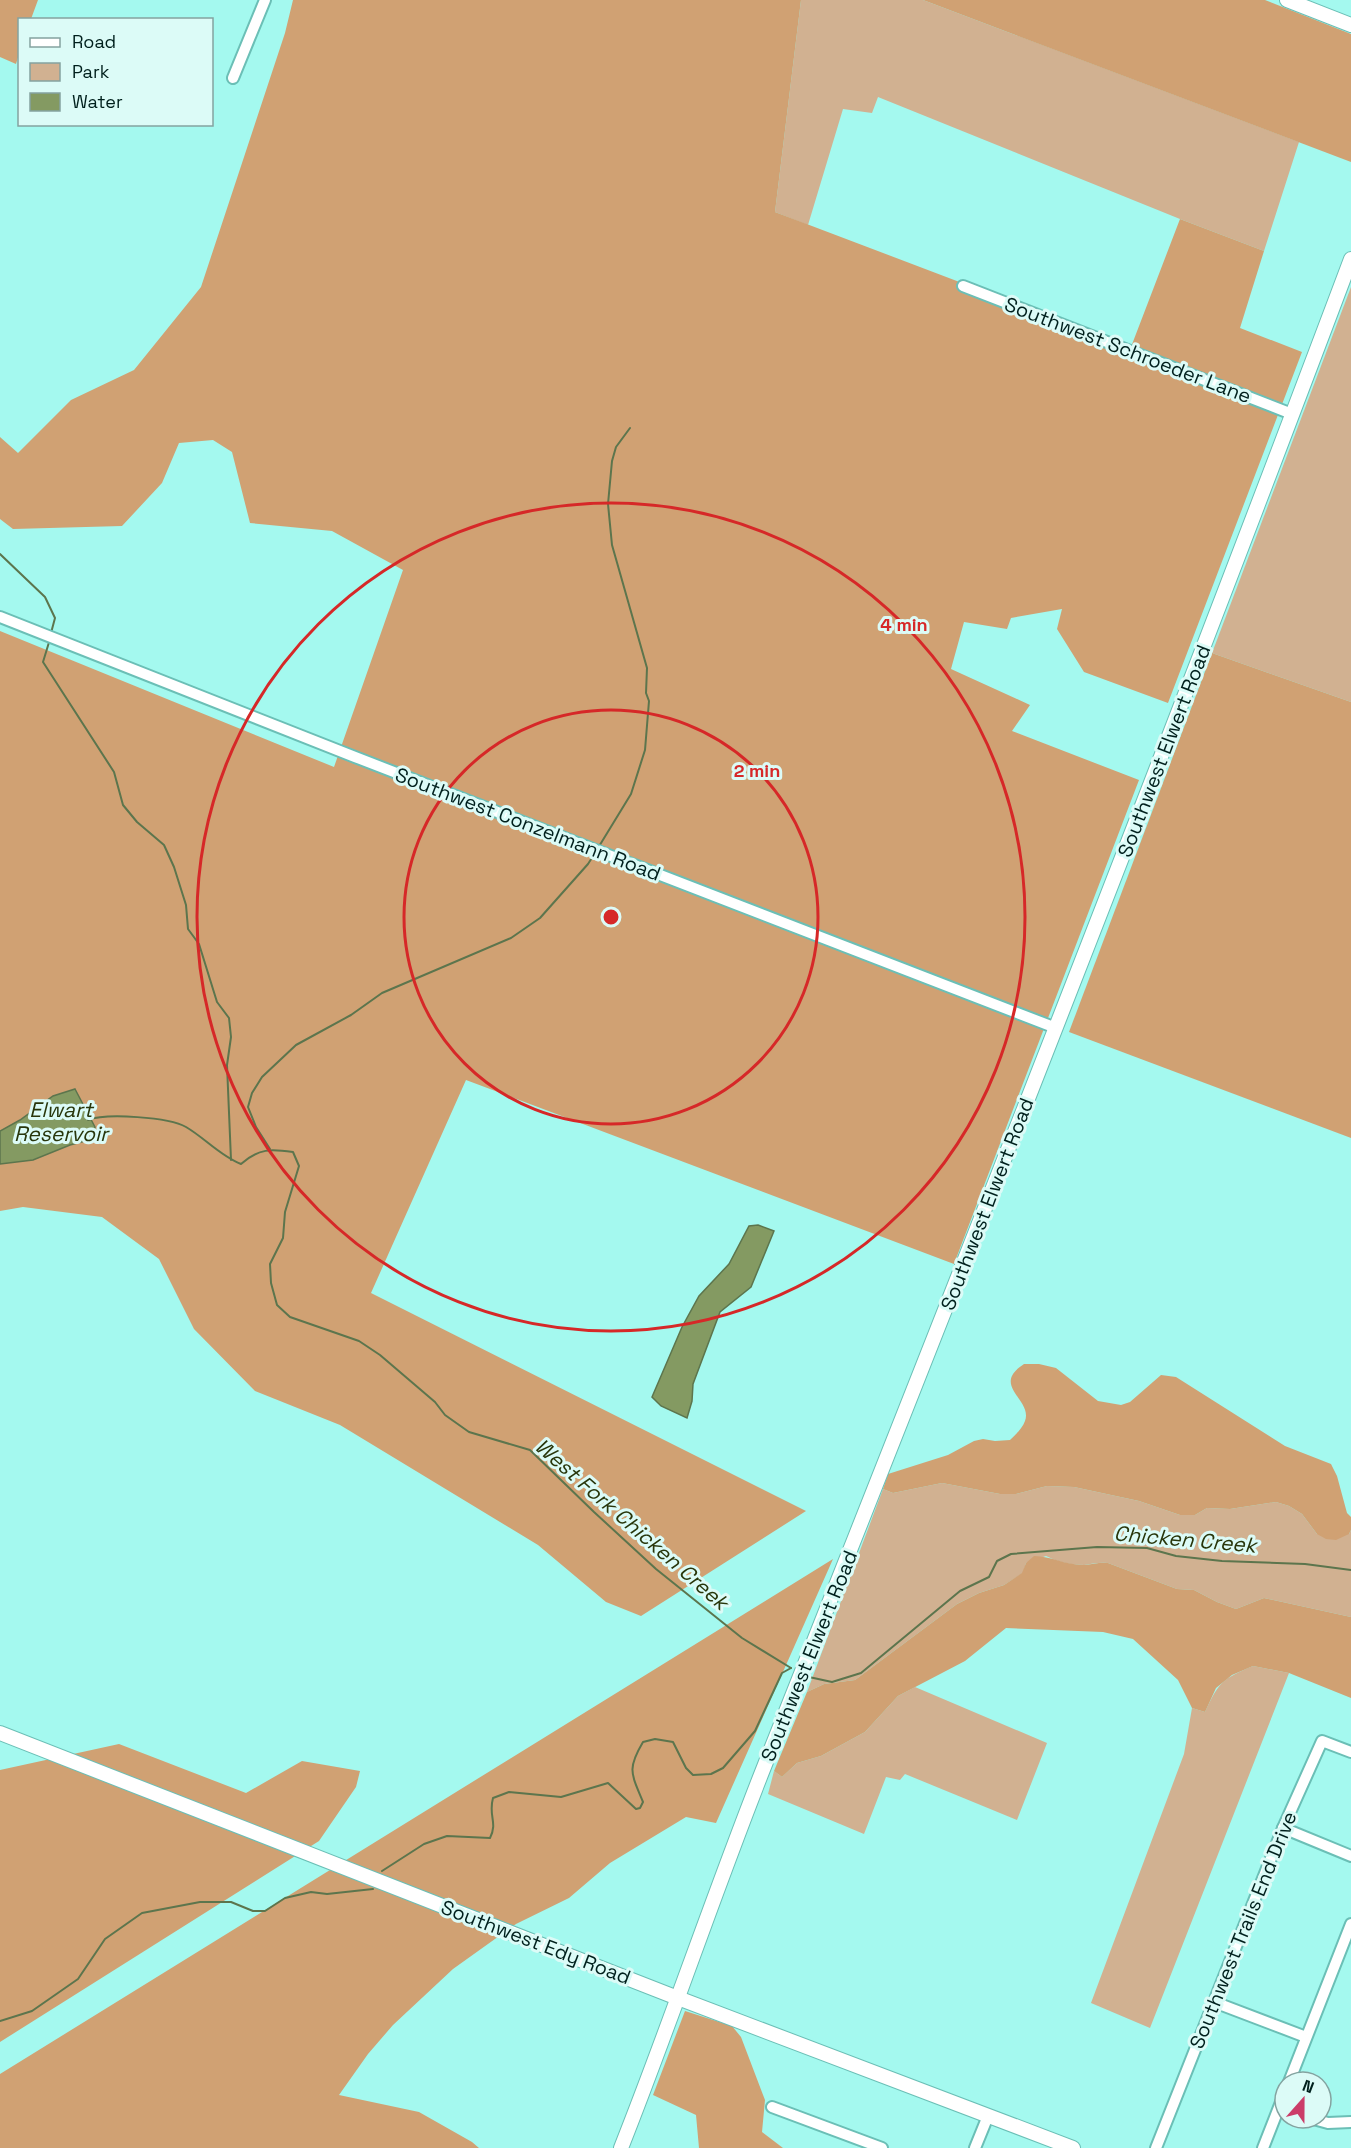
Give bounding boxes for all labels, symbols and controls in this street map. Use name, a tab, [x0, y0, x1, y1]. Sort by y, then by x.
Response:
legend	[18, 18, 213, 126]
text: Road	[72, 30, 116, 53]
text: Park	[72, 60, 110, 83]
text: Water	[72, 90, 123, 113]
street label: Southwest Schroeder Lane	[1001, 291, 1255, 409]
text: 4 min	[880, 613, 928, 636]
street label: Southwest Elwert Road	[1111, 641, 1217, 861]
text: 2 min	[734, 759, 780, 782]
street label: Southwest Conzelmann Road	[392, 761, 664, 887]
centre of rings	[601, 907, 621, 927]
street label: Southwest Elwert Road	[934, 1094, 1040, 1314]
water label: Elwart Reservoir	[14, 1096, 110, 1147]
water label: West Fork Chicken Creek	[530, 1432, 736, 1617]
water label: Chicken Creek	[1113, 1519, 1260, 1559]
street label: Southwest Elwert Road	[755, 1547, 863, 1765]
street label: Southwest Trails End Drive	[1183, 1807, 1303, 2053]
street label: Southwest Edy Road	[437, 1894, 635, 1990]
north arrow	[1273, 2070, 1333, 2130]
text: N	[1299, 2075, 1317, 2098]

